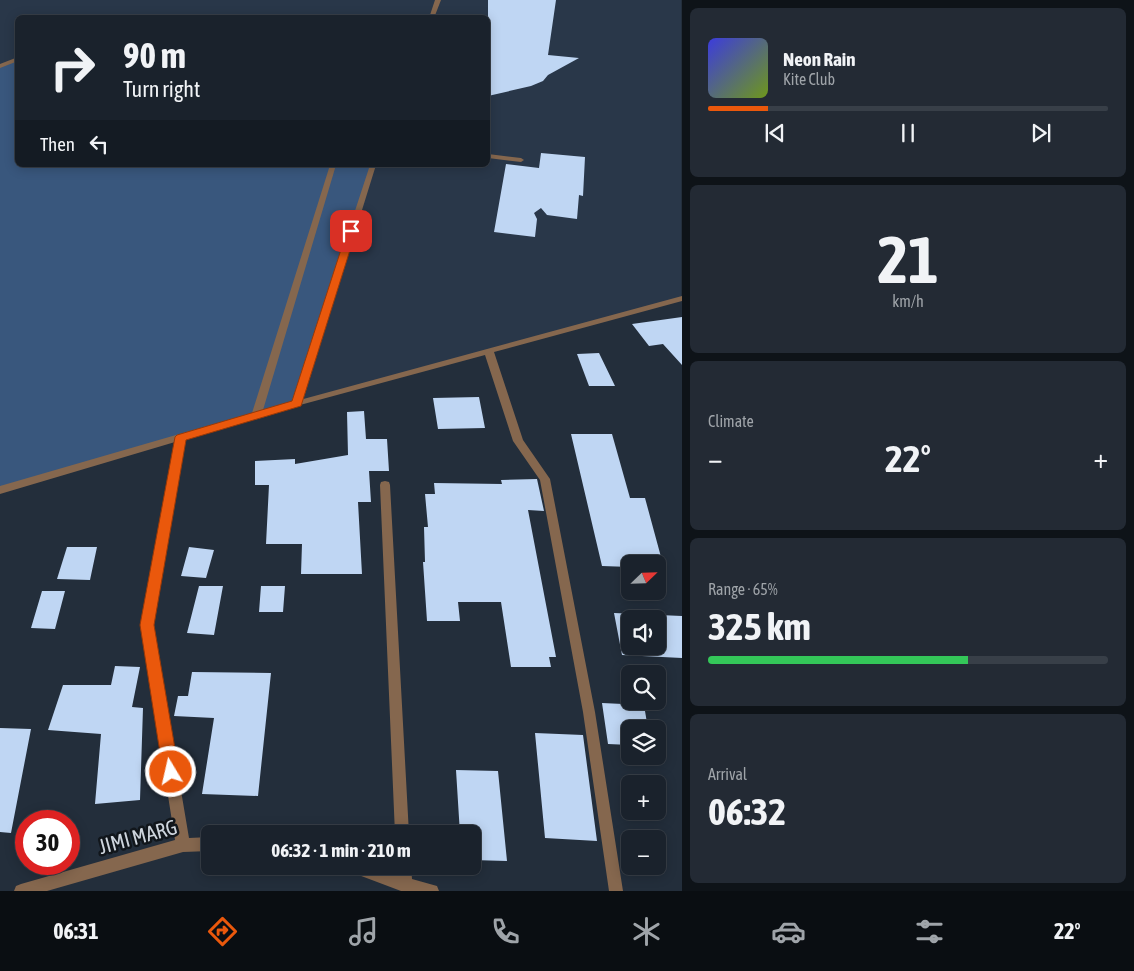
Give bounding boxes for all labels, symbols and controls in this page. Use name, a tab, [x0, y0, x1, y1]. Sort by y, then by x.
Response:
icon: right	[40, 35, 105, 100]
text: 90 m	[123, 35, 186, 75]
text: Neon Rain	[783, 48, 855, 70]
text: Kite Club	[783, 70, 835, 88]
text: Turn right	[123, 76, 200, 102]
icon: previous	[761, 119, 789, 147]
icon: pause	[894, 119, 922, 147]
icon: next	[1027, 119, 1055, 147]
icon: left	[85, 130, 113, 158]
text: Then	[40, 133, 75, 155]
pin	[330, 210, 372, 252]
icon: arrive	[337, 217, 365, 245]
text: 21	[877, 222, 939, 297]
text: km/h	[892, 292, 924, 310]
text: Climate	[708, 412, 754, 430]
text: 22°	[885, 437, 931, 480]
text: −	[708, 442, 723, 474]
text: +	[1093, 442, 1108, 474]
north arrow	[621, 555, 666, 600]
map controls	[621, 555, 666, 875]
text: Range · 65%	[708, 580, 778, 598]
text: 325 km	[708, 605, 811, 648]
button: sound	[621, 610, 666, 655]
button: search	[621, 665, 666, 710]
button: layers	[621, 720, 666, 765]
position arrow	[144, 745, 196, 797]
text: Arrival	[708, 765, 747, 783]
button: +	[621, 775, 666, 820]
text: 06:32	[708, 790, 786, 833]
speed limit sign: 30	[15, 810, 80, 875]
street label: JIMI MARG	[96, 814, 180, 858]
button: −	[621, 830, 666, 875]
text: 06:32 · 1 min · 210 m	[271, 839, 411, 861]
icon: directions	[205, 914, 240, 949]
icon: music	[346, 914, 381, 949]
icon: phone	[488, 914, 523, 949]
icon: climate	[629, 914, 664, 949]
icon: car	[771, 914, 806, 949]
icon: filters	[912, 914, 947, 949]
text: 06:31	[53, 918, 99, 944]
text: 22°	[1054, 918, 1081, 944]

